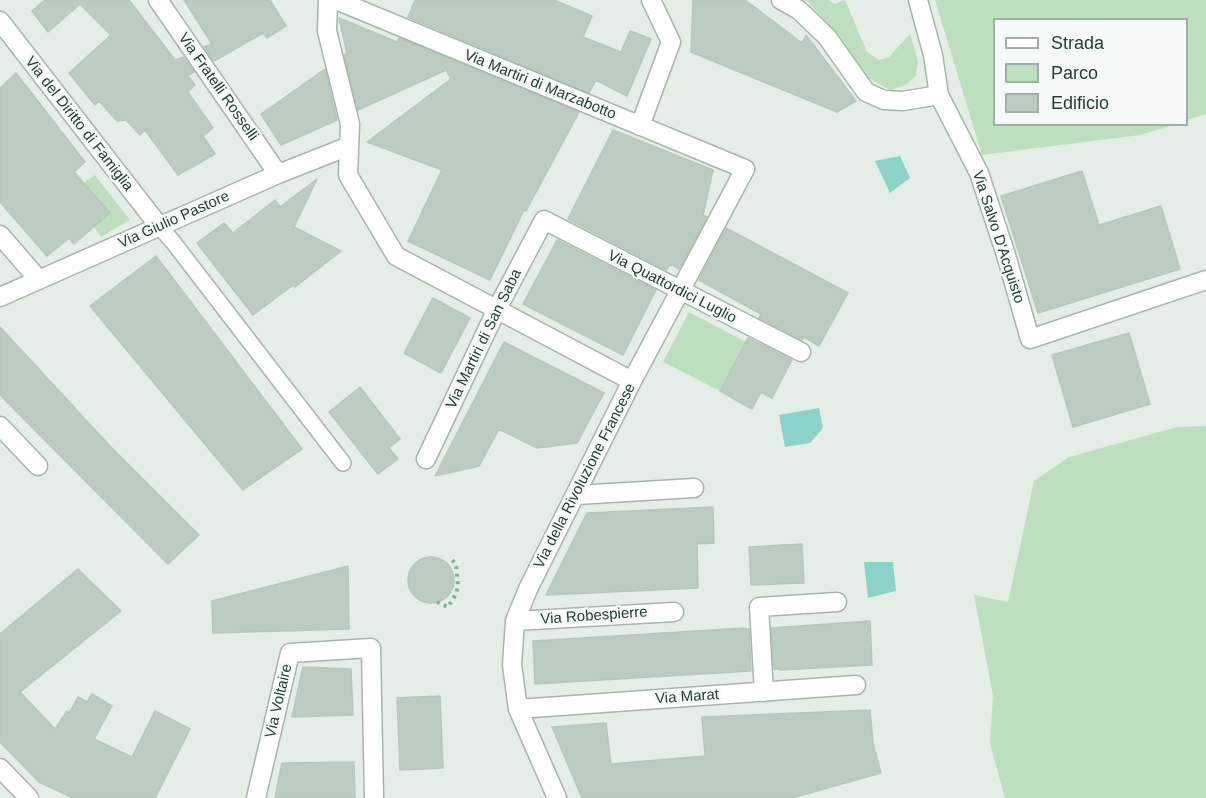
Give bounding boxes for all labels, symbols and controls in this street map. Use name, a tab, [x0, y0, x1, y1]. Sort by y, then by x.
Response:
legend	[993, 18, 1188, 126]
street label: Via Fratelli Rosselli	[174, 30, 262, 144]
text: Strada	[1051, 33, 1104, 53]
street label: Via Martiri di Marzabotto	[461, 46, 619, 124]
street label: Via del Diritto di Famiglia	[21, 53, 137, 195]
text: Parco	[1051, 63, 1098, 83]
text: Edificio	[1051, 93, 1109, 113]
street label: Via Salvo D'Acquisto	[968, 168, 1028, 306]
street label: Via Giulio Pastore	[116, 187, 232, 253]
street label: Via Quattordici Luglio	[605, 247, 739, 327]
street label: Via Martiri di San Saba	[442, 266, 526, 412]
street label: Via della Rivoluzione Francese	[530, 380, 640, 572]
street label: Via Robespierre	[540, 603, 648, 629]
street label: Via Voltaire	[262, 662, 296, 740]
street label: Via Marat	[654, 686, 720, 708]

